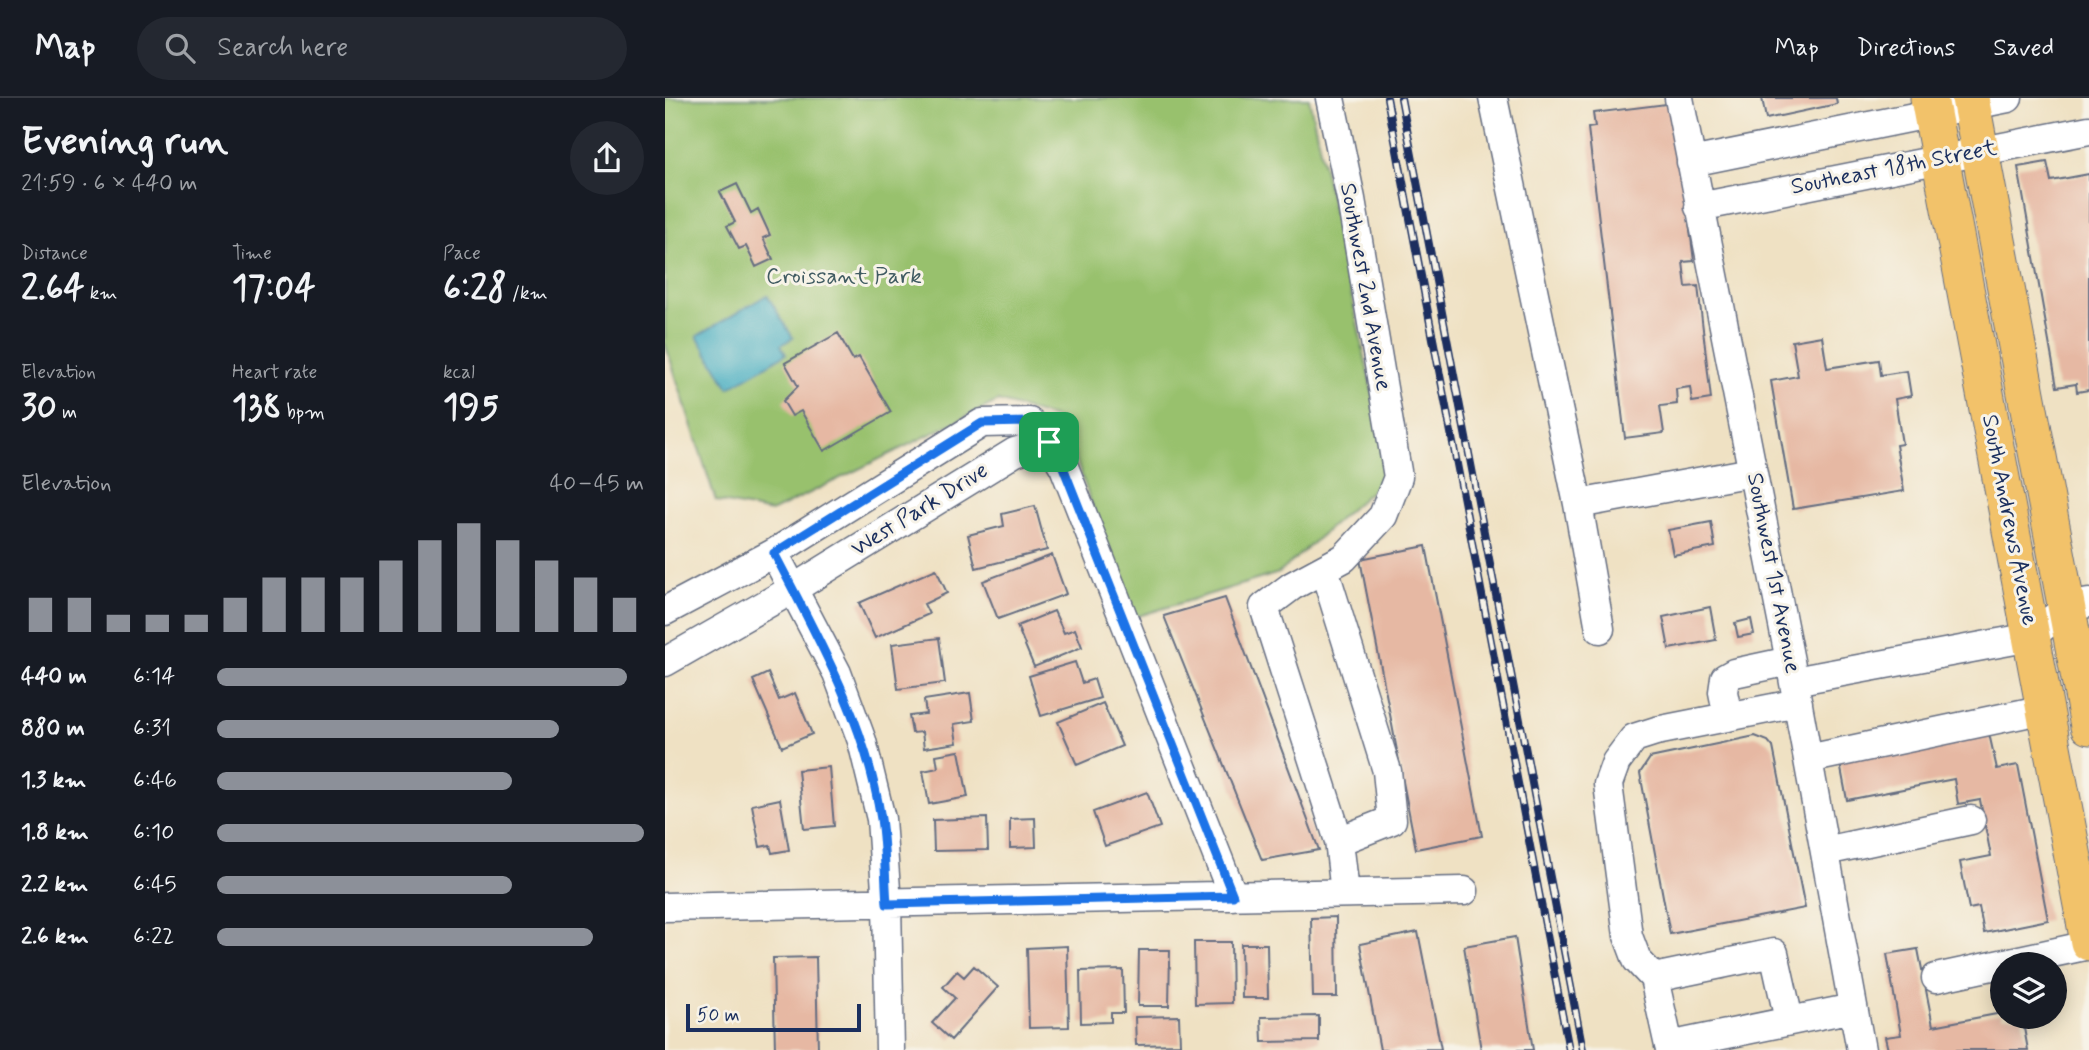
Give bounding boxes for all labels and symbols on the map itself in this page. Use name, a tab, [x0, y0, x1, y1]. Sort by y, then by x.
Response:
street label: Southeast 18th Street	[1789, 133, 2000, 203]
street label: Southwest 2nd Avenue	[1332, 181, 1398, 393]
park label: Croissant Park	[766, 262, 922, 292]
pin	[1019, 412, 1079, 472]
street label: South Andrews Avenue	[1974, 412, 2044, 628]
street label: West Park Drive	[846, 456, 994, 564]
street label: Southwest 1st Avenue	[1739, 470, 1807, 676]
scale bar	[686, 1001, 861, 1033]

